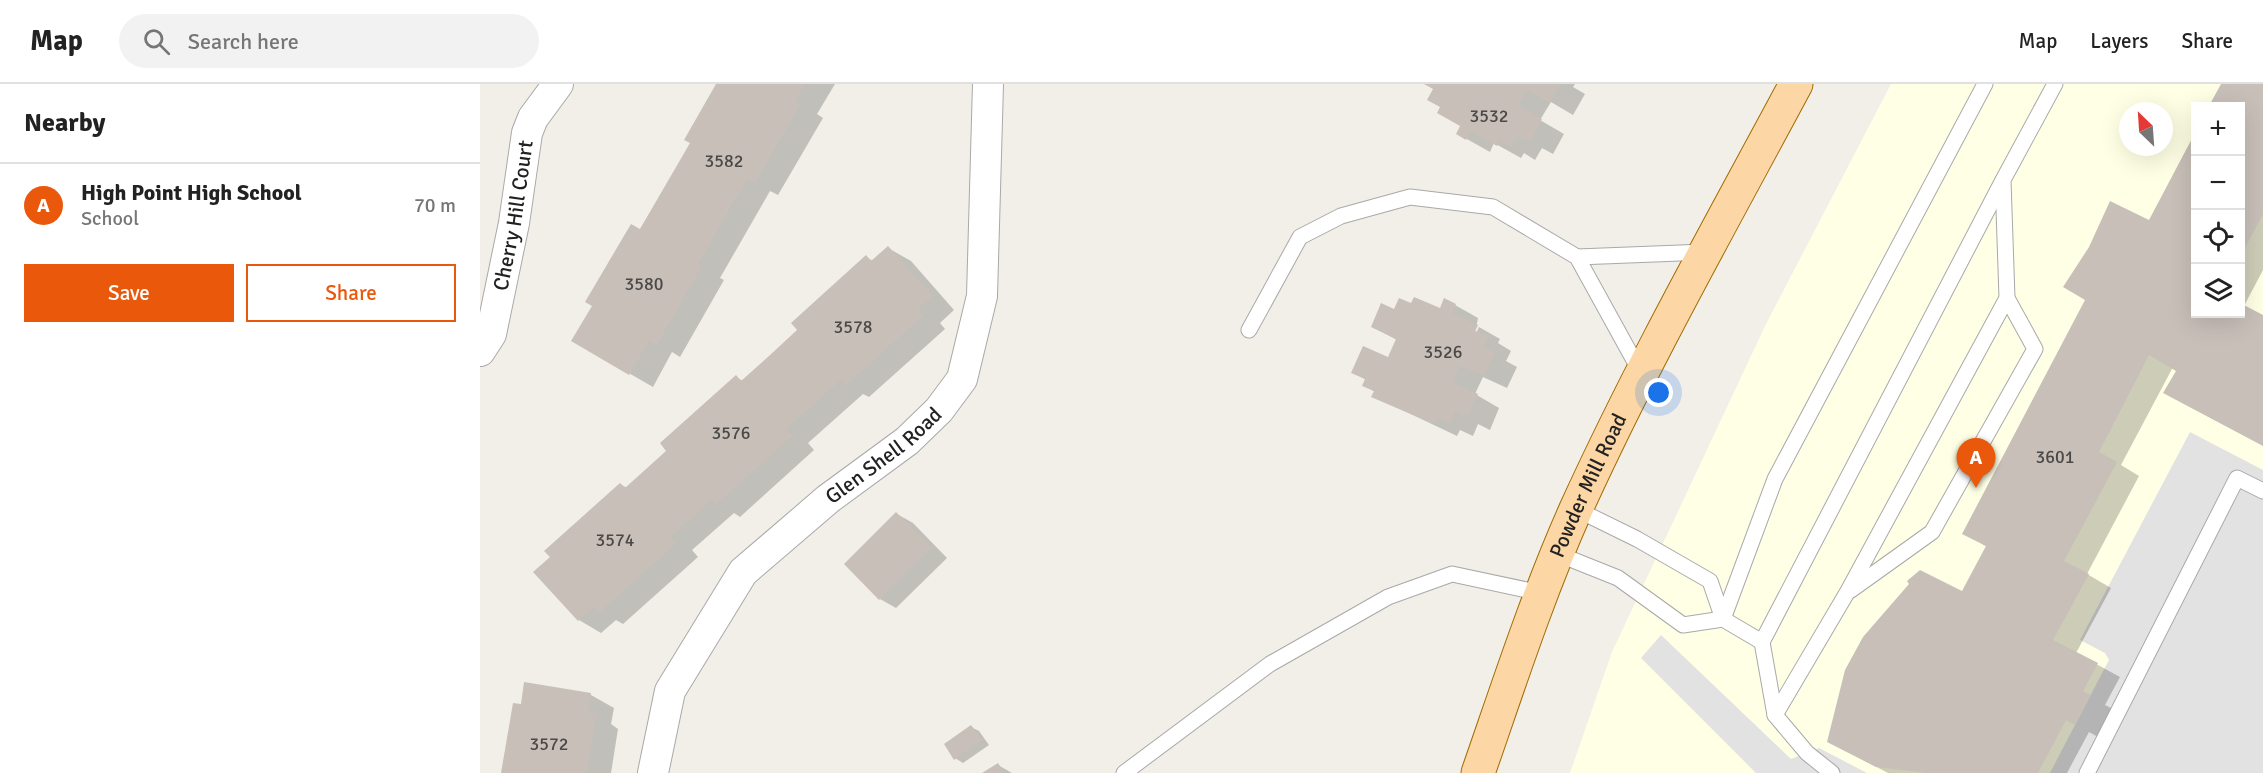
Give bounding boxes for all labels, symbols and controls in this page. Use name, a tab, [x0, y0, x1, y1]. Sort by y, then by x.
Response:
search box	[119, 14, 539, 68]
text: Map	[30, 24, 83, 58]
icon: search	[140, 25, 173, 58]
text: Search here	[188, 28, 299, 55]
text: Map	[2019, 28, 2057, 54]
text: Layers	[2090, 28, 2148, 54]
text: Share	[2181, 28, 2233, 54]
north arrow	[2119, 102, 2173, 156]
map controls	[2191, 102, 2245, 318]
button: +	[2191, 102, 2245, 156]
house number: 3532	[1470, 105, 1508, 127]
text: Nearby	[24, 107, 105, 139]
street label: Cherry Hill Court	[487, 139, 539, 293]
house number: 3582	[705, 150, 743, 172]
button: −	[2191, 156, 2245, 210]
text: High Point High School	[81, 179, 302, 206]
text: A	[37, 193, 50, 218]
text: 70 m	[414, 193, 456, 218]
text: School	[81, 206, 139, 231]
button: locate	[2191, 210, 2245, 264]
button: Save	[24, 264, 234, 322]
button: Share	[246, 264, 456, 322]
button: layers	[2191, 264, 2245, 318]
house number: 3580	[625, 273, 663, 295]
house number: 3578	[834, 316, 872, 338]
house number: 3526	[1424, 341, 1462, 363]
your location	[1644, 378, 1673, 407]
street label: Glen Shell Road	[820, 402, 947, 510]
street label: Powder Mill Road	[1544, 409, 1632, 561]
house number: 3576	[712, 422, 750, 444]
pin: A	[1956, 438, 1996, 488]
house number: 3601	[2036, 446, 2074, 468]
house number: 3574	[596, 529, 635, 551]
house number: 3572	[530, 733, 568, 755]

